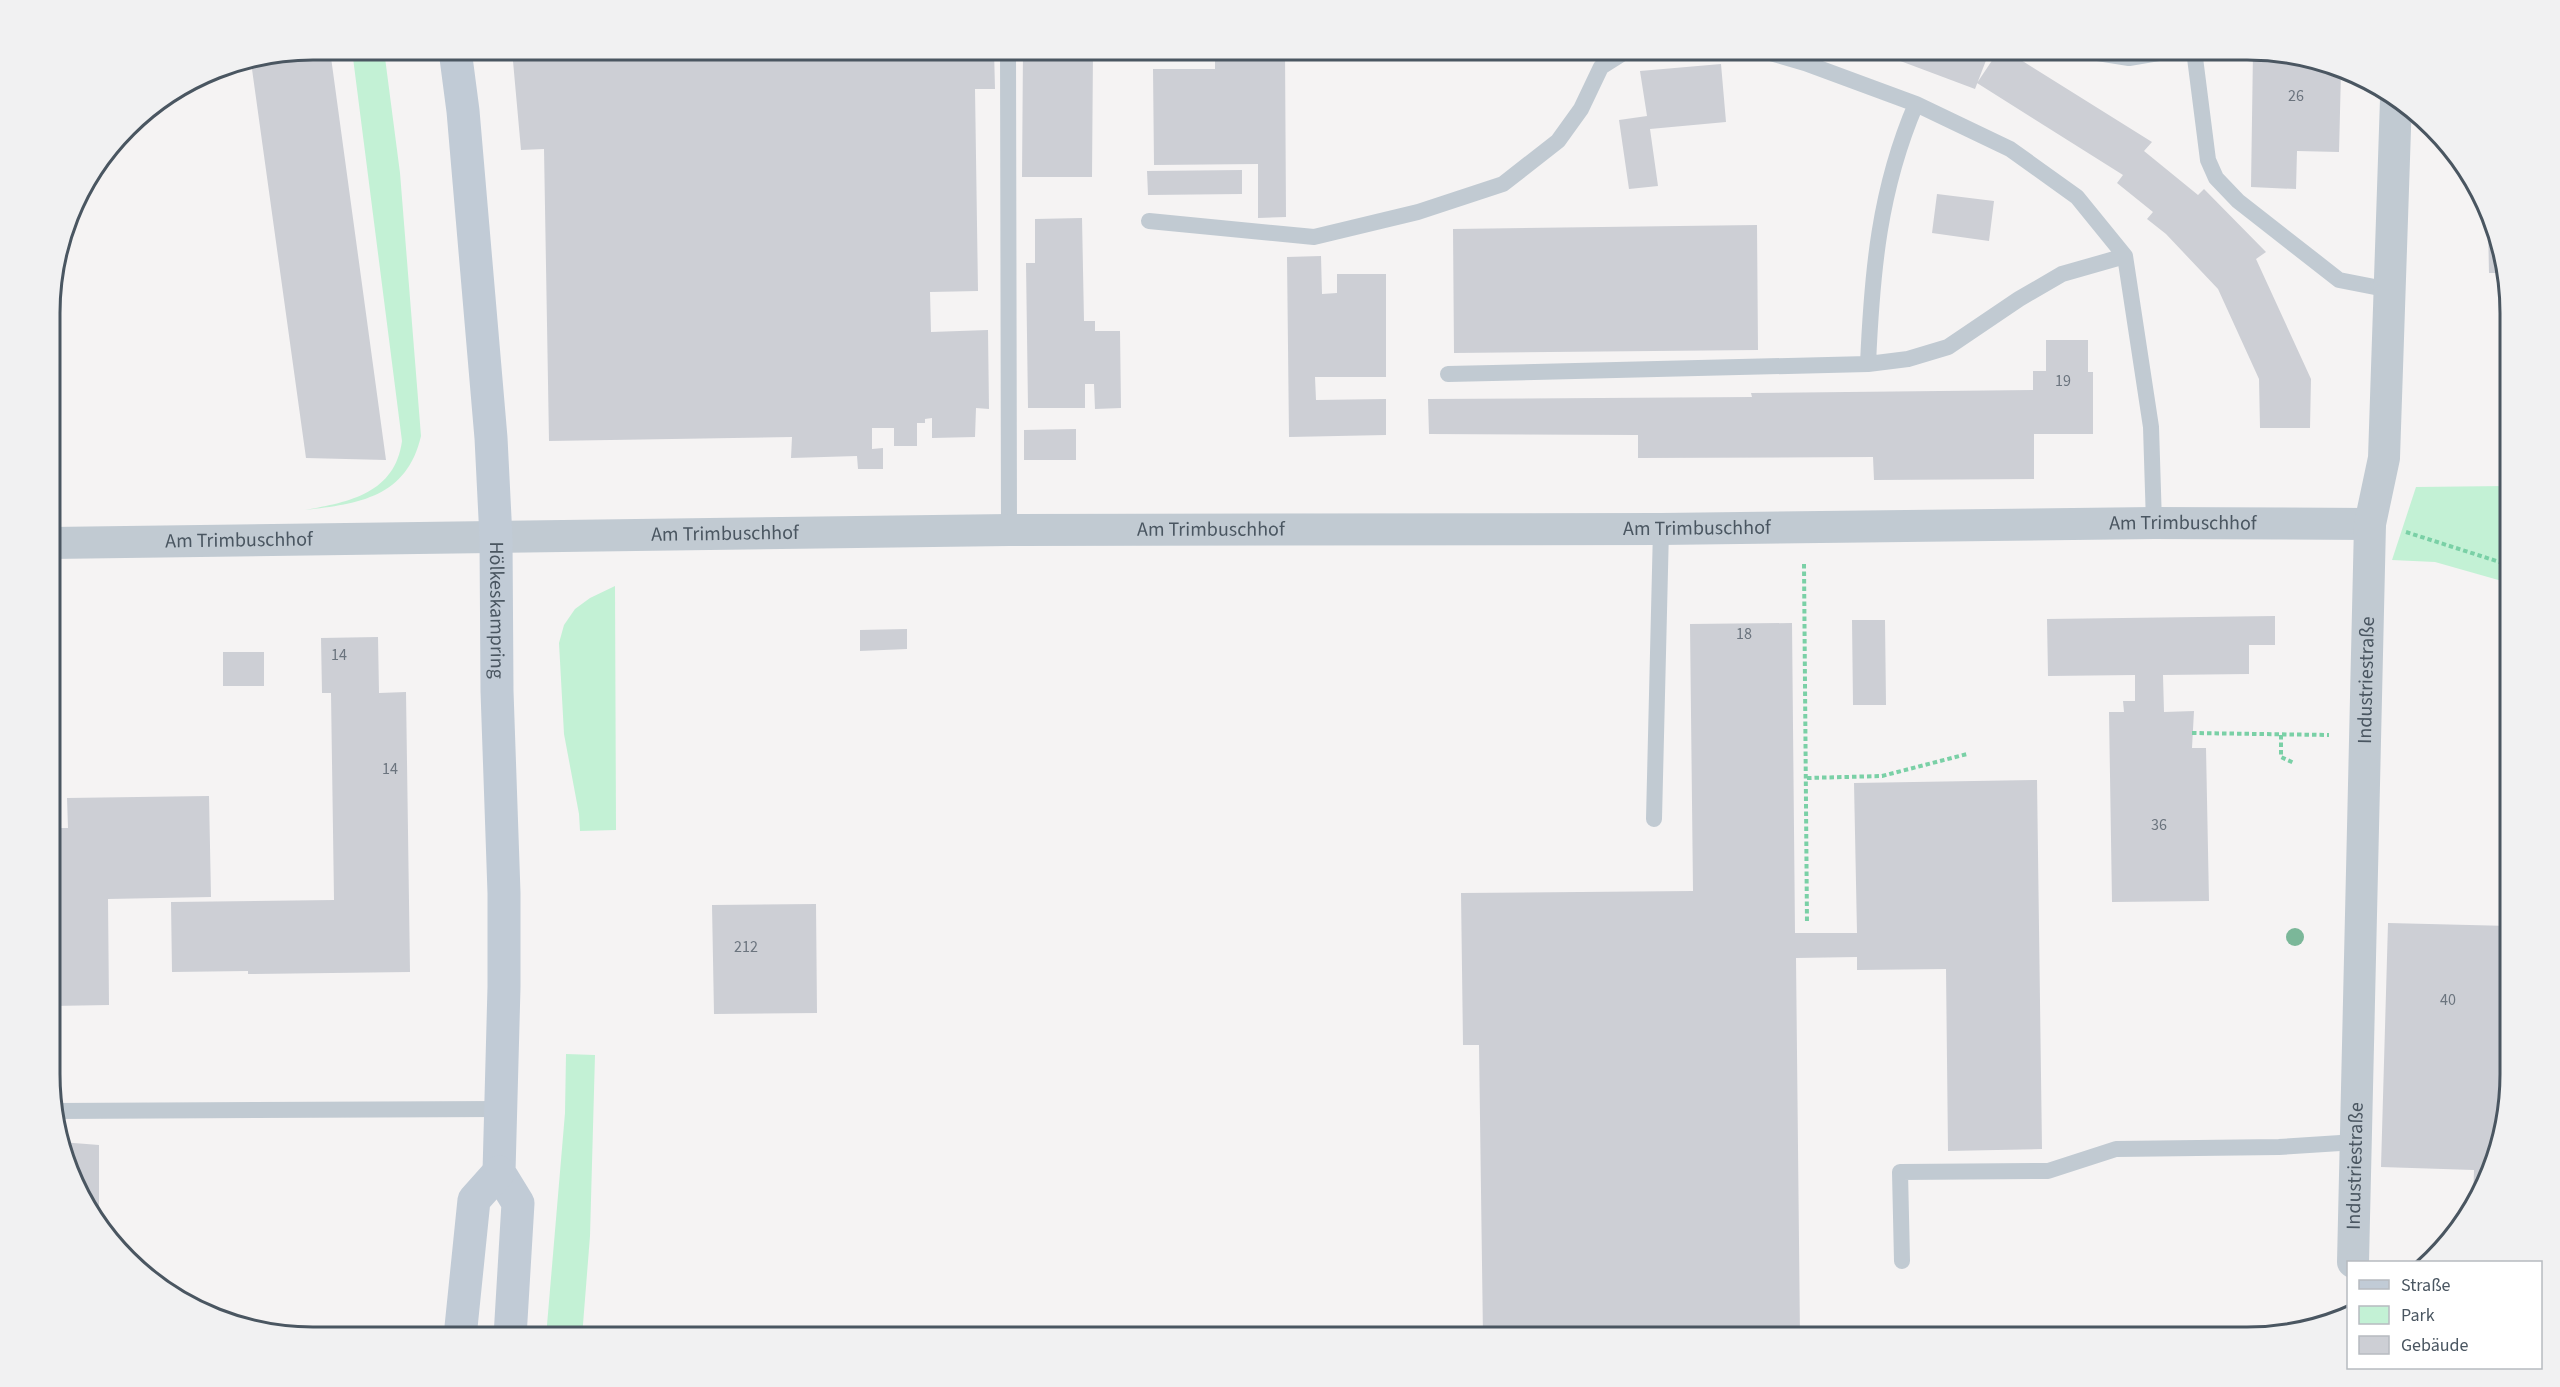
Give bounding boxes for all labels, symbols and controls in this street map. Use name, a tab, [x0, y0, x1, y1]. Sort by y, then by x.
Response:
house number: 26	[2288, 85, 2304, 107]
house number: 19	[2055, 370, 2071, 392]
street label: Am Trimbuschhof	[2109, 509, 2258, 538]
street label: Am Trimbuschhof	[1623, 514, 1772, 543]
street label: Am Trimbuschhof	[1137, 516, 1286, 544]
street label: Am Trimbuschhof	[651, 519, 800, 549]
street label: Am Trimbuschhof	[165, 525, 314, 555]
street label: Hölkeskampring	[482, 541, 511, 679]
street label: Industriestraße	[2351, 616, 2382, 744]
house number: 18	[1736, 623, 1752, 645]
house number: 14	[331, 644, 347, 666]
house number: 14	[382, 758, 398, 780]
house number: 36	[2151, 814, 2167, 836]
house number: 212	[734, 936, 758, 958]
house number: 40	[2440, 989, 2456, 1011]
street label: Industriestraße	[2340, 1102, 2371, 1230]
legend	[2347, 1261, 2542, 1369]
text: Straße	[2401, 1273, 2451, 1298]
text: Park	[2401, 1303, 2435, 1328]
text: Gebäude	[2401, 1333, 2469, 1358]

